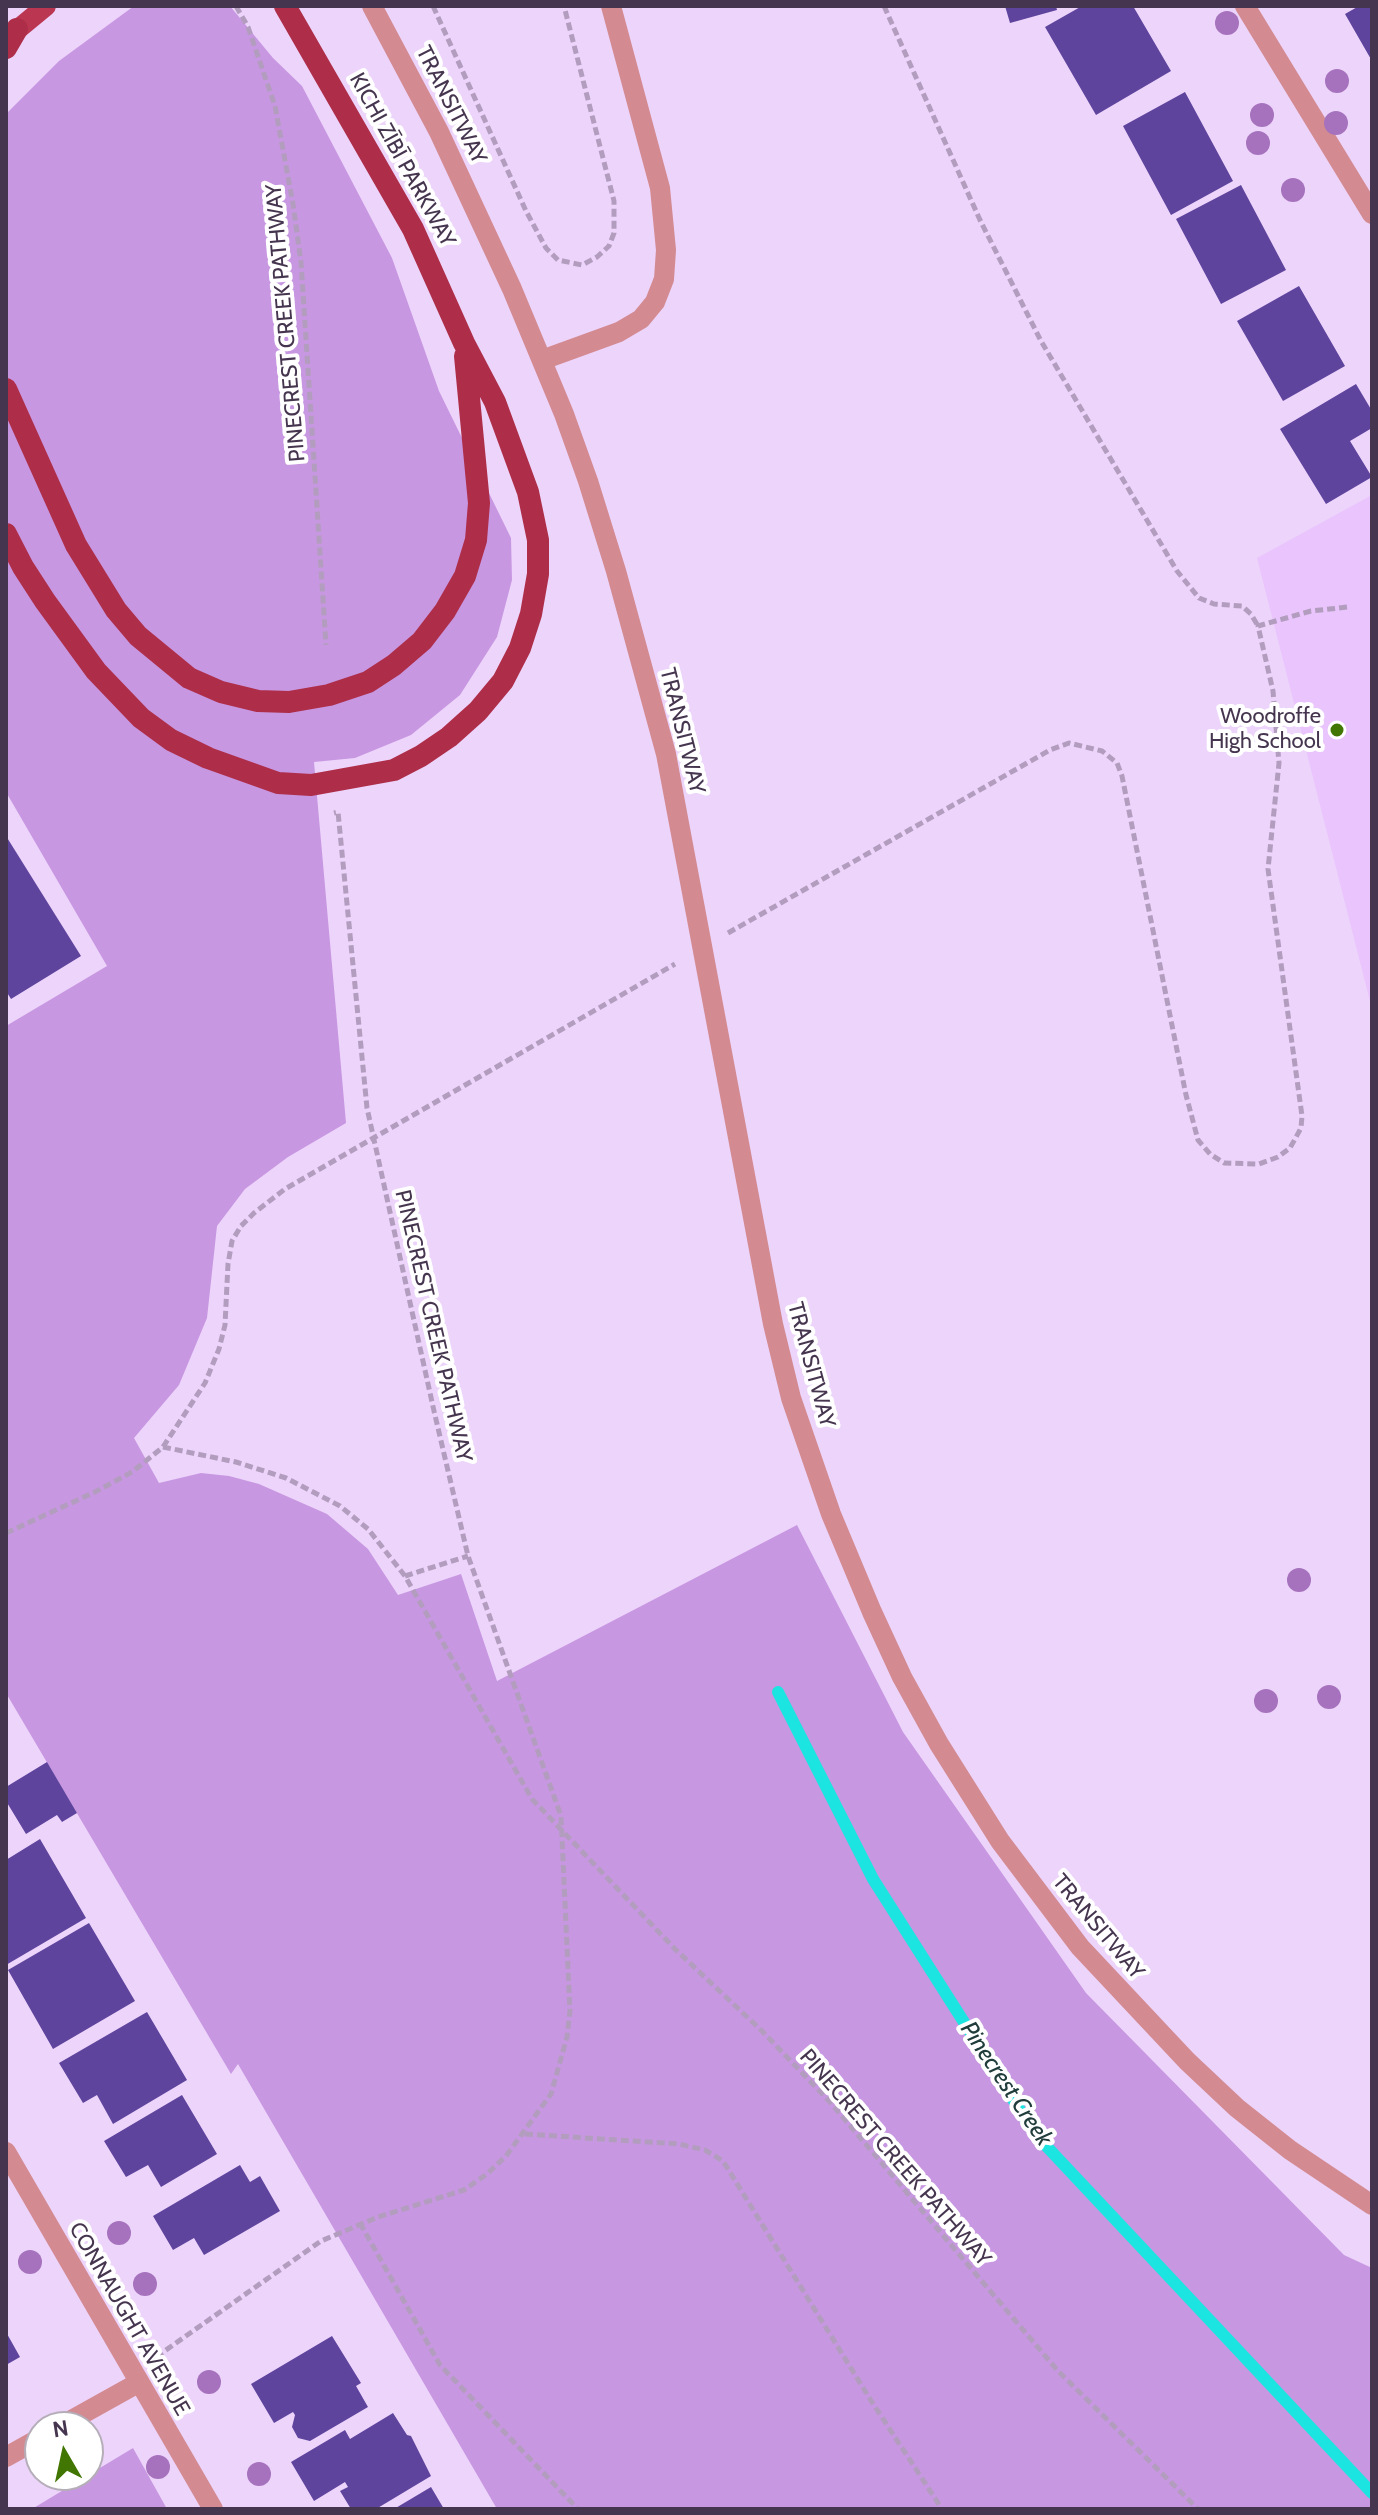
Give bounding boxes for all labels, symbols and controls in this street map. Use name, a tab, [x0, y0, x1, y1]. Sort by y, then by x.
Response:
street label: TRANSITWAY	[410, 42, 492, 168]
street label: KICHI ZĪBĪ PARKWAY	[343, 68, 461, 252]
street label: PINECREST CREEK PATHWAY	[261, 183, 311, 463]
street label: TRANSITWAY	[654, 665, 710, 797]
place label: Woodroffe High School	[1209, 704, 1321, 756]
marker: Woodroffe High School	[1328, 721, 1346, 739]
street label: PINECREST CREEK PATHWAY	[389, 1187, 477, 1465]
street label: TRANSITWAY	[782, 1299, 840, 1431]
street label: TRANSITWAY	[1046, 1869, 1150, 1985]
water label: Pinecrest Creek	[954, 2016, 1058, 2152]
street label: PINECREST CREEK PATHWAY	[794, 2044, 996, 2272]
street label: CONNAUGHT AVENUE	[63, 2218, 195, 2420]
north arrow	[24, 2411, 104, 2491]
text: N	[51, 2414, 70, 2443]

